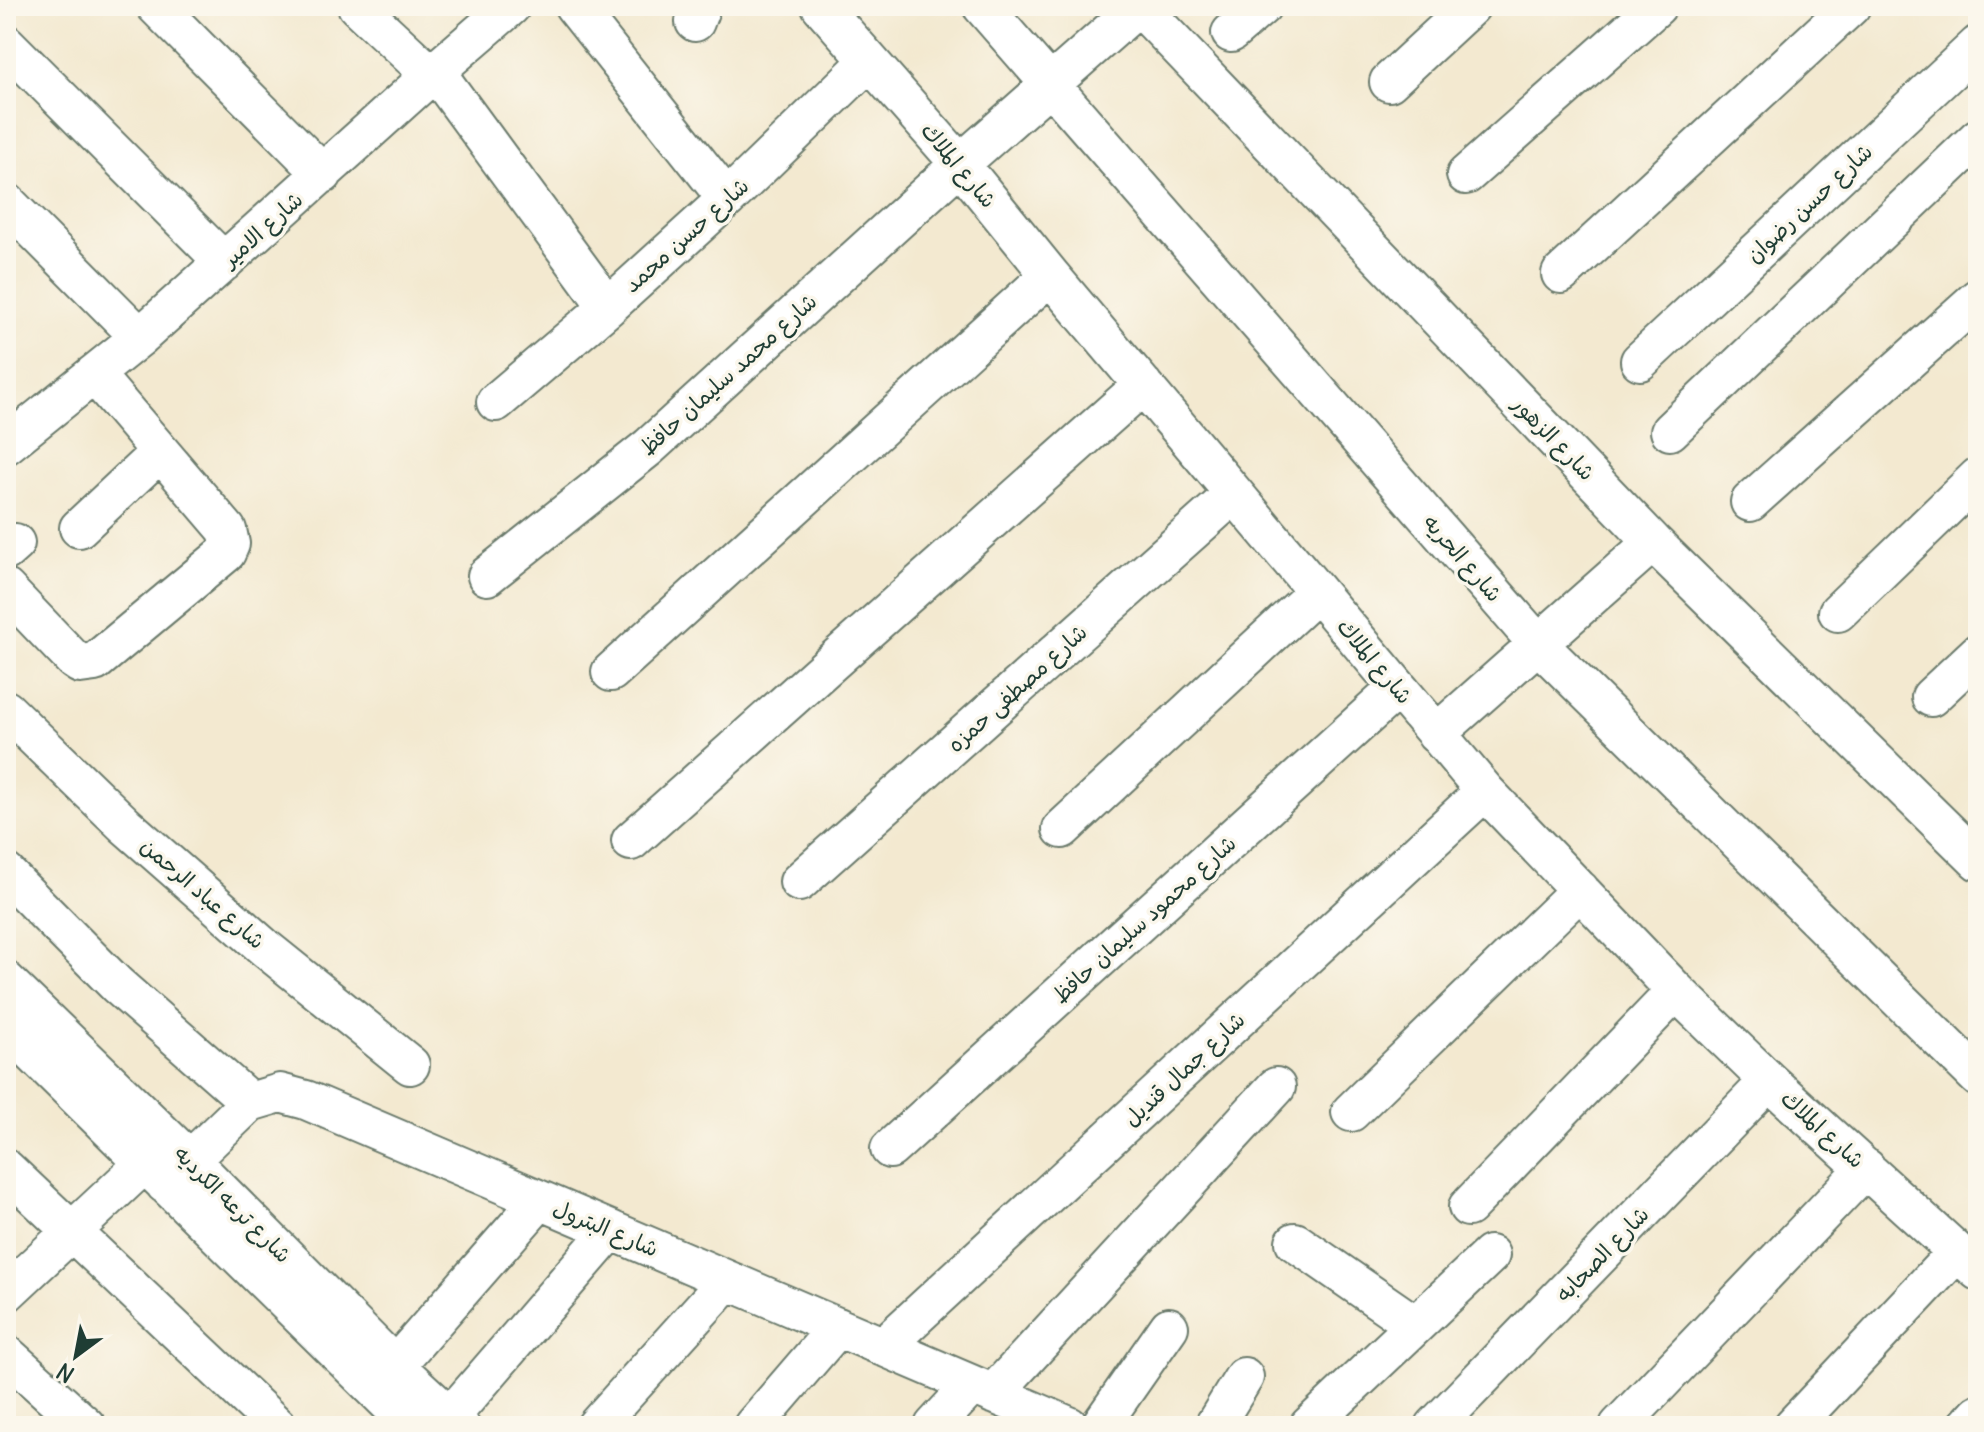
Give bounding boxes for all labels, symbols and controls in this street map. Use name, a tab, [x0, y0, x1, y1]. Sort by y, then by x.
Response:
street label: شارع الملاك	[914, 117, 1003, 215]
street label: شارع حسن رضوان	[1740, 137, 1879, 270]
street label: شارع حسن محمد	[618, 171, 756, 300]
street label: شارع الامير	[214, 185, 310, 276]
street label: شارع محمد سليمان حافظ	[634, 287, 824, 463]
street label: شارع الزهور	[1505, 389, 1601, 488]
street label: شارع الحريه	[1416, 509, 1508, 609]
street label: شارع الملاك	[1330, 613, 1419, 711]
street label: شارع مصطفى حمزه	[941, 618, 1094, 760]
street label: شارع محمود سليمان حافظ	[1046, 829, 1243, 1010]
street label: شارع عباد الرحمن	[134, 831, 271, 956]
street label: شارع جمال قنديل	[1117, 1006, 1252, 1134]
street label: شارع الملاك	[1774, 1084, 1871, 1175]
street label: شارع ترعه الكرديه	[167, 1139, 298, 1270]
street label: شارع البترول	[548, 1193, 663, 1265]
street label: شارع الصحابه	[1549, 1200, 1656, 1309]
north arrow	[36, 1316, 116, 1396]
text: N	[52, 1357, 79, 1389]

